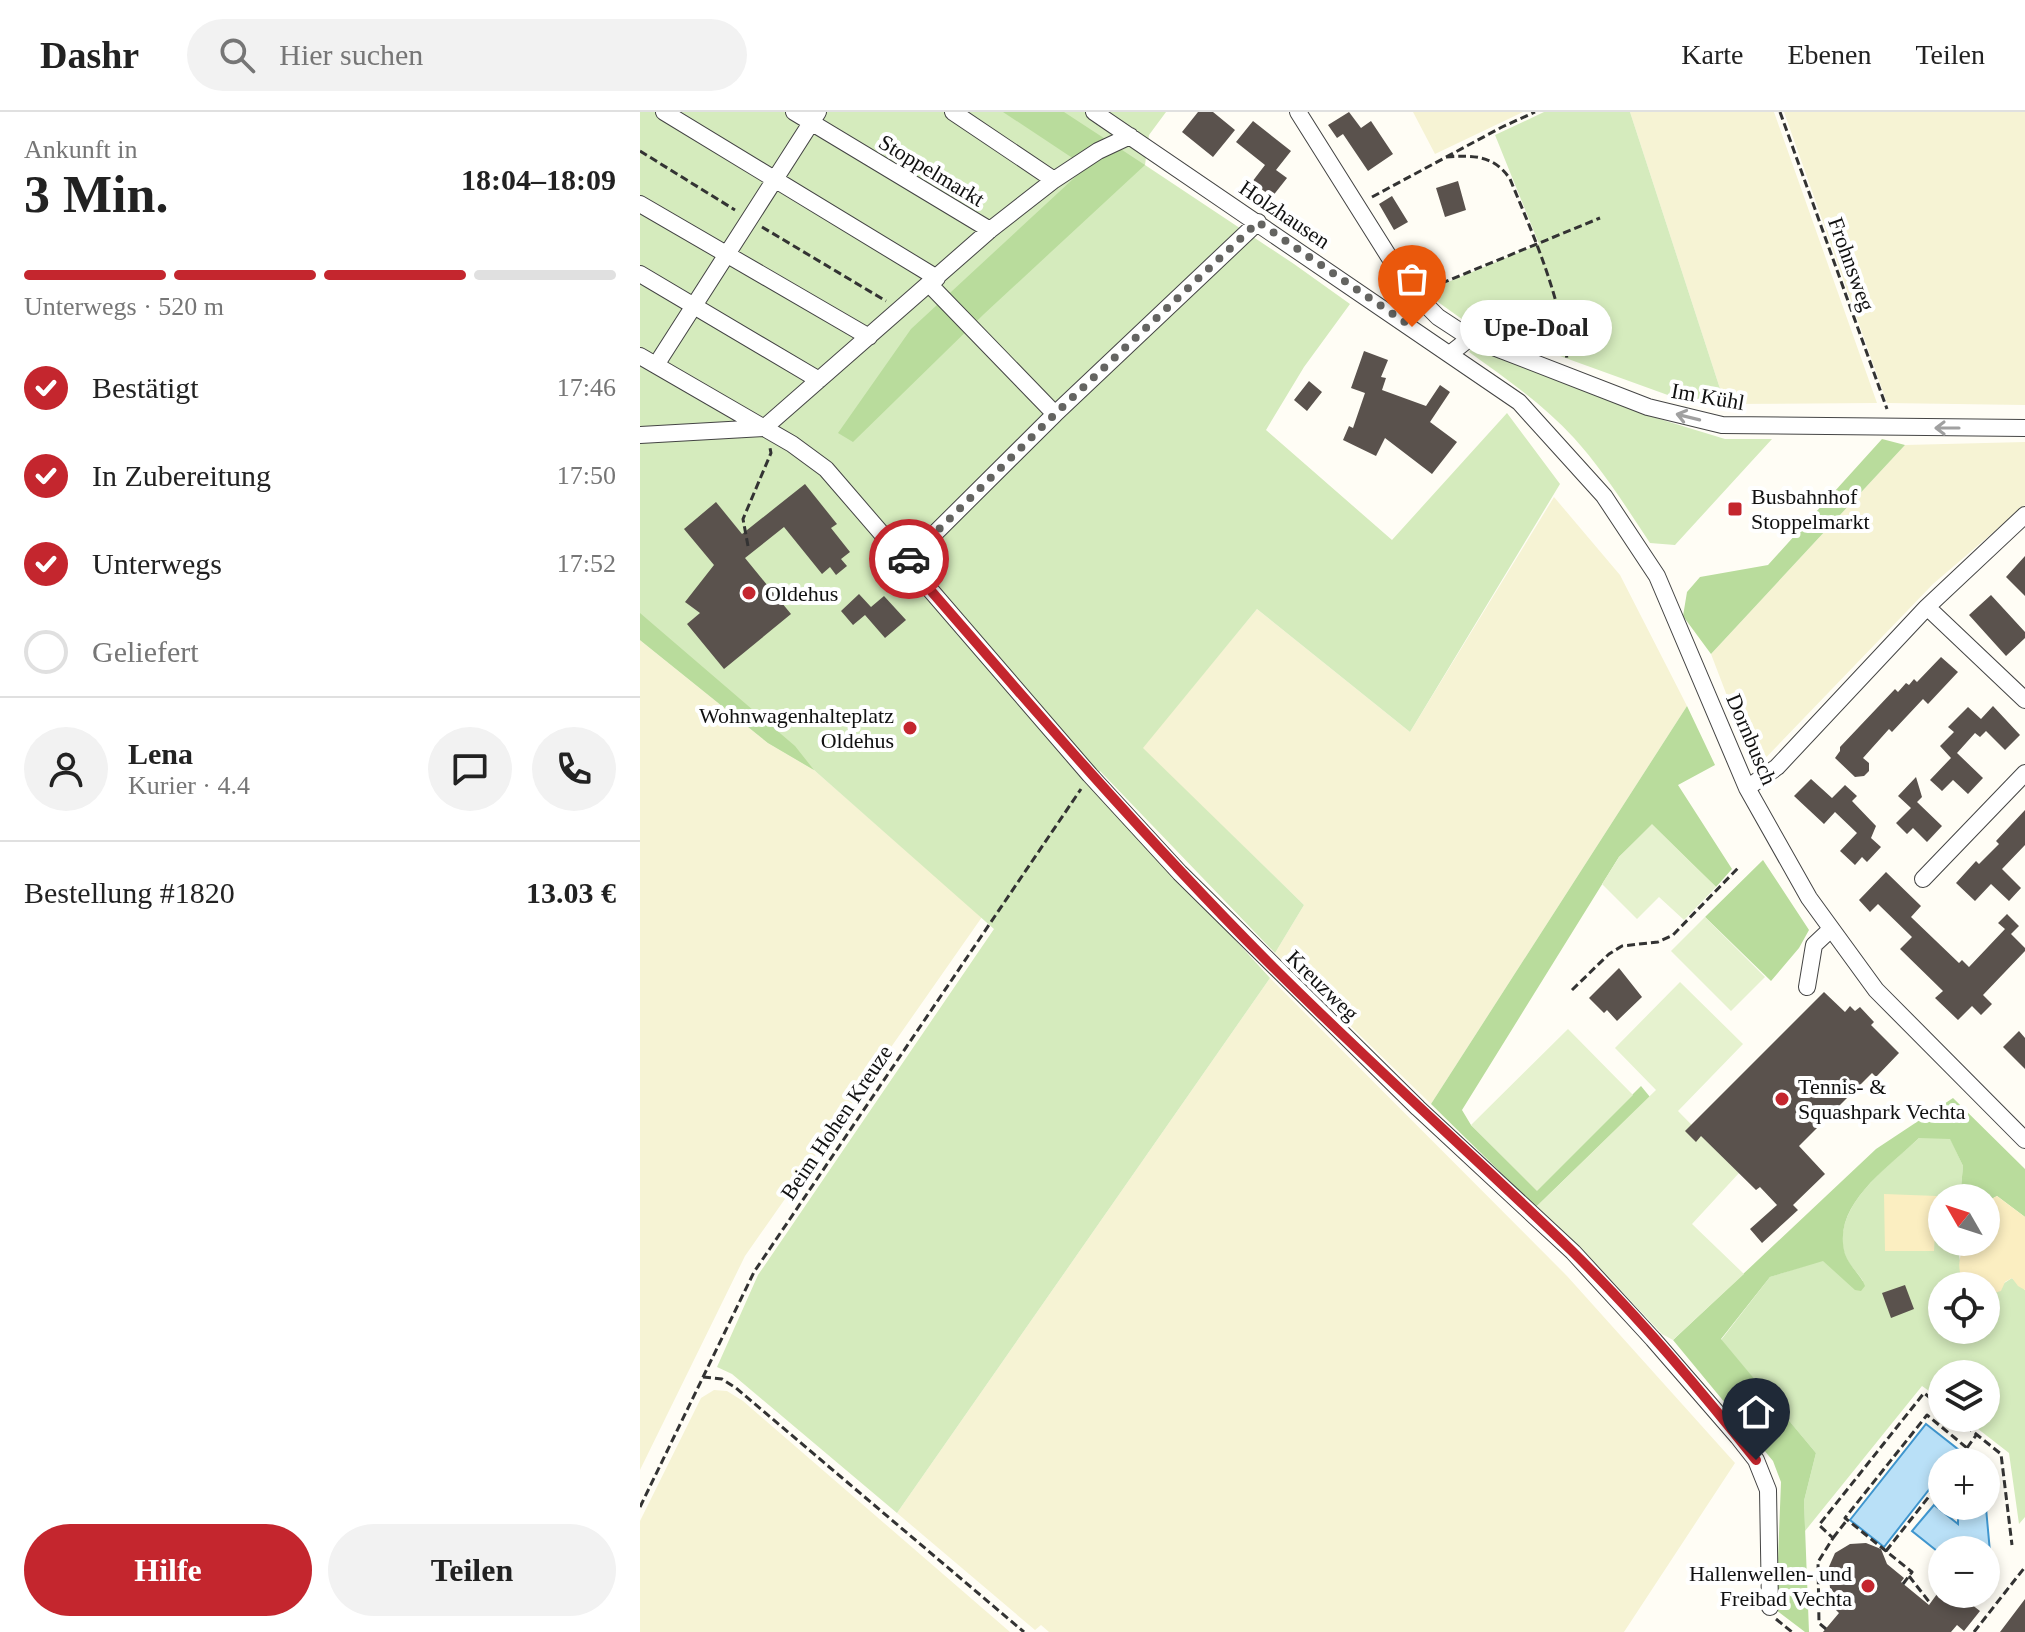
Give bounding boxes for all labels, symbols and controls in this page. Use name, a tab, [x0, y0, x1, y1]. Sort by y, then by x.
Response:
search box	[187, 19, 747, 91]
icon: search	[215, 33, 259, 77]
text: Dashr	[40, 34, 139, 76]
text: Hier suchen	[279, 38, 423, 71]
text: Karte	[1681, 39, 1743, 70]
text: Ebenen	[1787, 39, 1871, 70]
text: Teilen	[1915, 39, 1985, 70]
street label: Stoppelmarkt	[874, 129, 989, 212]
text: Ankunft in	[24, 135, 137, 164]
text: 18:04–18:09	[461, 163, 616, 196]
text: 3 Min.	[24, 166, 168, 223]
street label: Holzhausen	[1235, 175, 1335, 254]
street label: Frohnsweg	[1823, 214, 1880, 314]
pin	[1378, 245, 1446, 327]
icon: bag	[1390, 257, 1434, 301]
text: Unterwegs · 520 m	[24, 292, 224, 321]
callout: Upe-Doal	[1460, 299, 1612, 355]
text: Upe-Doal	[1483, 313, 1589, 342]
icon: check	[24, 366, 68, 410]
text: Bestätigt	[92, 371, 199, 404]
text: 17:46	[557, 373, 616, 402]
street label: Im Kühl	[1669, 378, 1746, 415]
one-way arrow	[1676, 408, 1701, 423]
one-way arrow	[1934, 420, 1961, 436]
icon: check	[24, 454, 68, 498]
text: In Zubereitung	[92, 459, 271, 492]
text: 17:50	[557, 461, 616, 490]
place label: Busbahnhof Stoppelmarkt	[1751, 484, 1870, 534]
marker: Busbahnhof Stoppelmarkt	[1726, 500, 1744, 518]
courier	[869, 519, 949, 599]
icon: car	[887, 537, 931, 581]
icon: check	[24, 542, 68, 586]
text: Unterwegs	[92, 547, 222, 580]
text: 17:52	[557, 549, 616, 578]
place label: Oldehus	[765, 581, 838, 606]
marker: Oldehus	[740, 584, 758, 602]
text: Geliefert	[92, 635, 199, 668]
street label: Dornbusch	[1721, 690, 1782, 789]
place label: Wohnwagenhalteplatz Oldehus	[699, 703, 894, 753]
marker: Wohnwagenhalteplatz Oldehus	[901, 719, 919, 737]
button: person	[24, 727, 108, 811]
button: chat	[428, 727, 512, 811]
button: phone	[532, 727, 616, 811]
text: Lena	[128, 737, 193, 770]
text: Kurier · 4.4	[128, 771, 250, 800]
text: Bestellung #1820	[24, 876, 235, 909]
text: 13.03 €	[526, 876, 616, 909]
street label: Kreuzweg	[1281, 945, 1364, 1026]
street label: Beim Hohen Kreuze	[775, 1040, 897, 1204]
place label: Tennis- & Squashpark Vechta	[1798, 1074, 1966, 1124]
marker: Tennis- & Squashpark Vechta	[1773, 1090, 1791, 1108]
north arrow	[1928, 1184, 2000, 1256]
map controls	[1928, 1184, 2000, 1608]
button: locate	[1928, 1272, 2000, 1344]
button: layers	[1928, 1360, 2000, 1432]
pin	[1722, 1378, 1790, 1460]
icon: home	[1734, 1390, 1778, 1434]
button: +	[1928, 1448, 2000, 1520]
button: Hilfe	[24, 1524, 312, 1616]
button: Teilen	[328, 1524, 616, 1616]
button: −	[1928, 1536, 2000, 1608]
place label: Hallenwellen- und Freibad Vechta	[1689, 1561, 1852, 1611]
marker: Hallenwellen- und Freibad Vechta	[1859, 1577, 1877, 1595]

